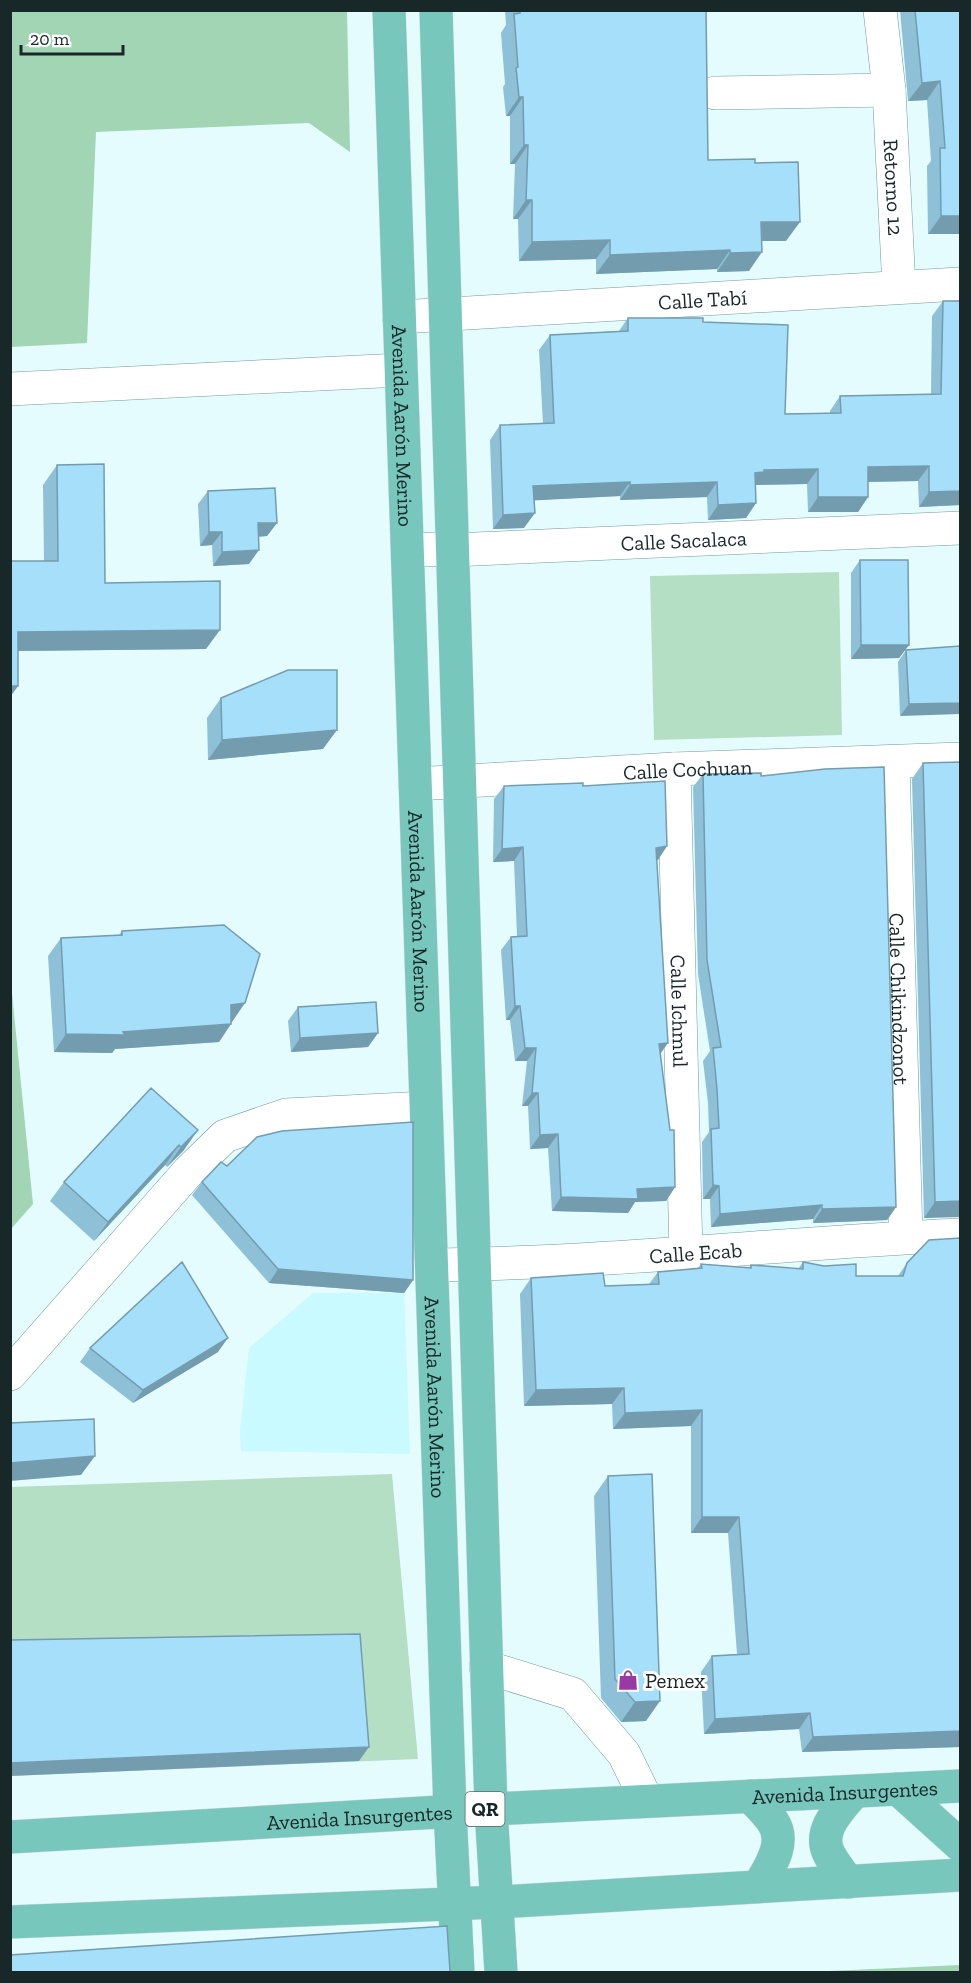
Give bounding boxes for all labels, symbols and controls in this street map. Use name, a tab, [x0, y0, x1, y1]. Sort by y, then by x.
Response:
scale bar	[21, 18, 123, 56]
text: 20 m	[30, 28, 70, 50]
street label: Retorno 12	[879, 139, 909, 236]
street label: Calle Tabí	[657, 284, 748, 314]
street label: Avenida Aarón Merino	[387, 324, 419, 527]
street label: Calle Sacalaca	[620, 525, 747, 555]
street label: Calle Cochuan	[622, 754, 753, 784]
street label: Avenida Aarón Merino	[404, 810, 435, 1013]
street label: Calle Chikindzonot	[885, 912, 914, 1086]
street label: Calle Ichmul	[666, 954, 694, 1068]
street label: Calle Ecab	[648, 1236, 743, 1268]
street label: Avenida Aarón Merino	[420, 1296, 452, 1499]
shop icon: Pemex	[616, 1668, 640, 1692]
place label: Pemex	[645, 1668, 705, 1693]
street label: Avenida Insurgentes	[751, 1775, 938, 1809]
road number: QR	[466, 1792, 504, 1826]
street label: Avenida Insurgentes	[266, 1799, 453, 1835]

